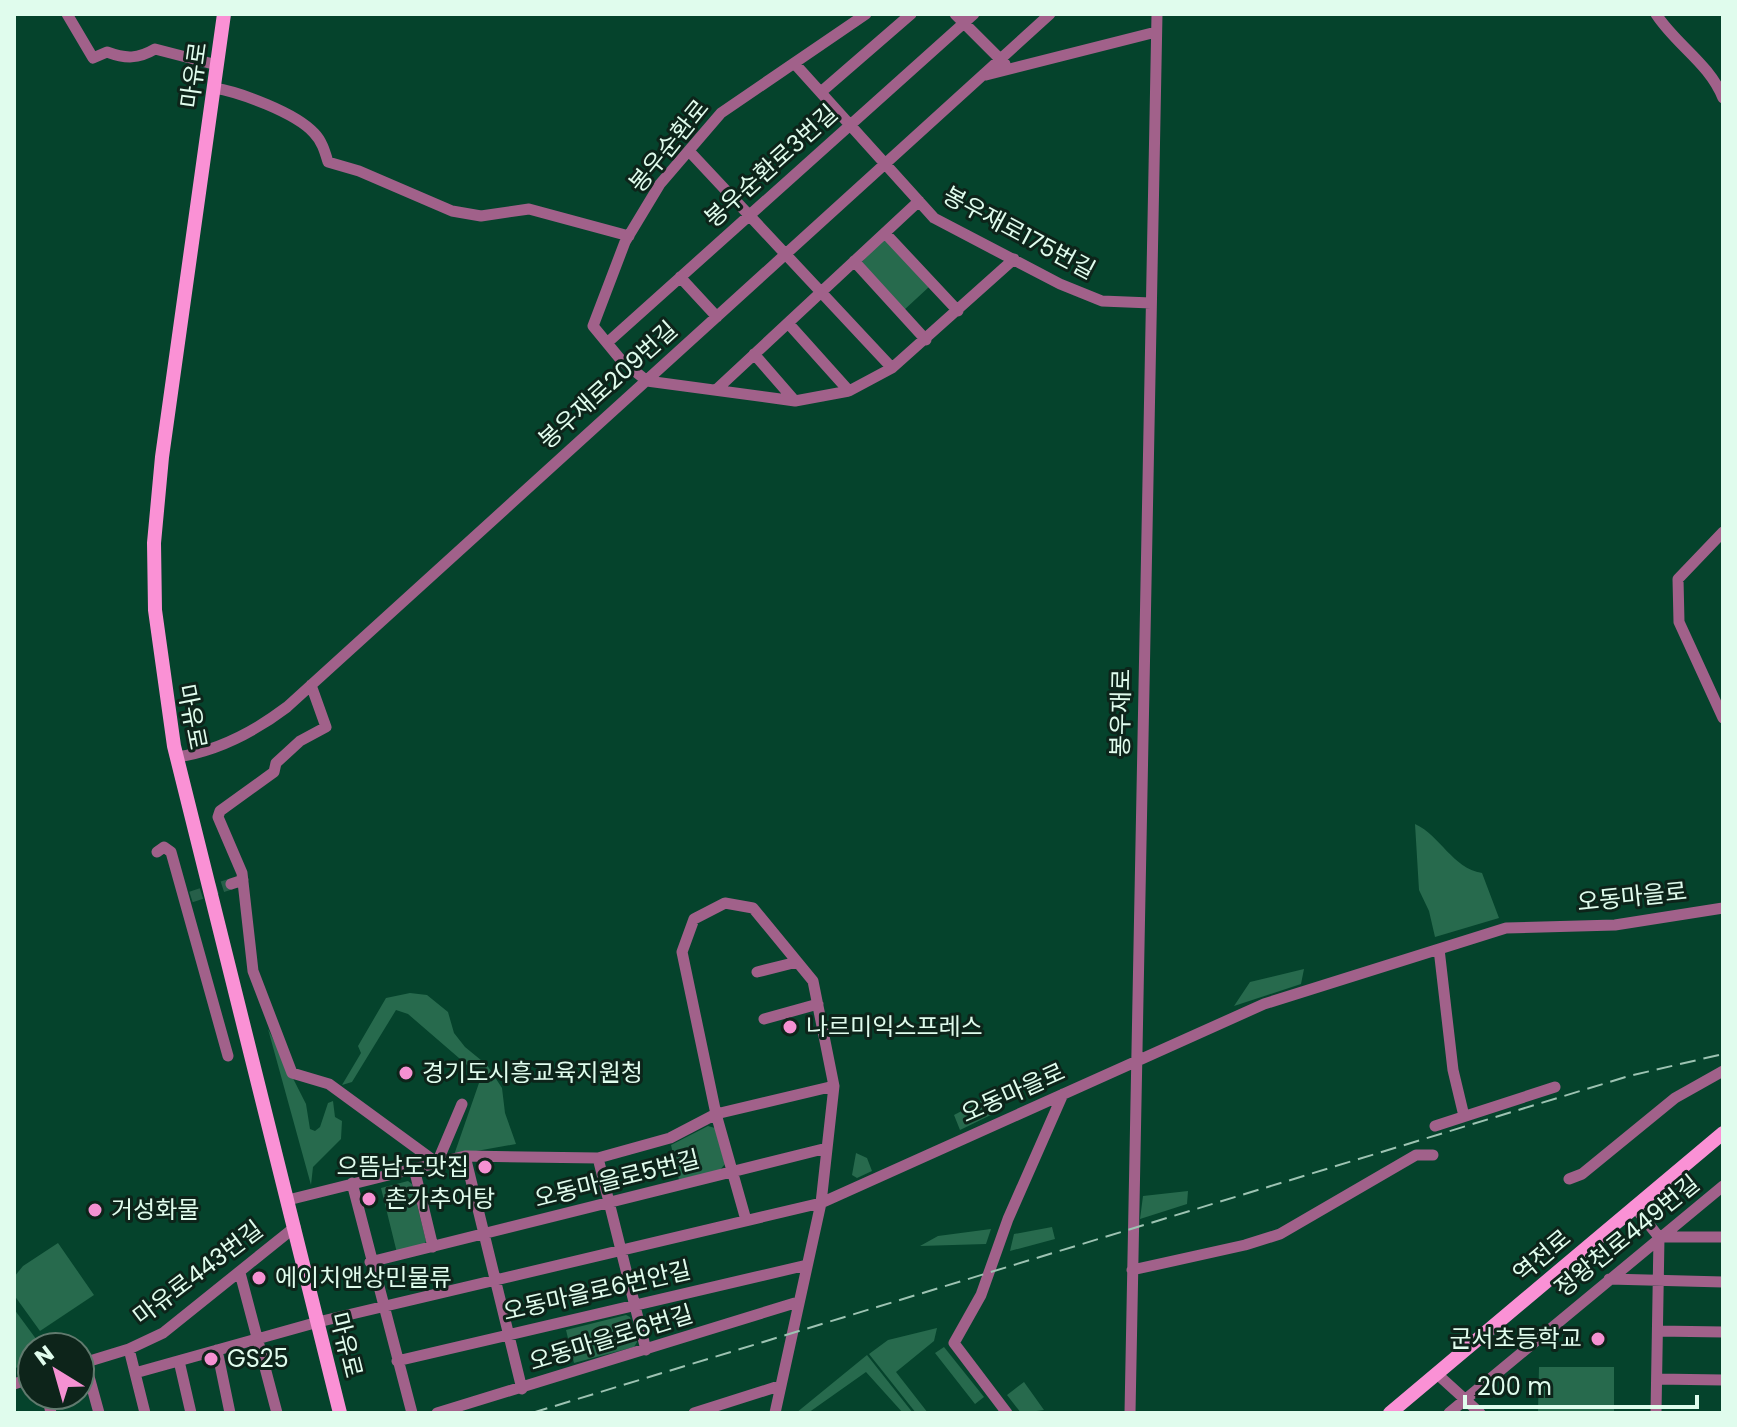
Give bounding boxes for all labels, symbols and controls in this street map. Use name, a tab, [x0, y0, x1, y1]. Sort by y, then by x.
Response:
street label: 마유로	[173, 40, 214, 110]
street label: 봉우순환로	[621, 92, 716, 199]
street label: 봉우순환로3번길	[697, 97, 844, 234]
street label: 봉우재로175번길	[937, 178, 1101, 287]
street label: 봉우재로209번길	[531, 313, 684, 456]
street label: 봉우재로	[1103, 669, 1138, 757]
street label: 마유로	[170, 681, 215, 753]
street label: 오동마을로	[1575, 874, 1689, 919]
place label: 나르미익스프레스	[806, 1010, 983, 1043]
marker: 나르미익스프레스	[781, 1018, 799, 1036]
street label: 오동마을로	[956, 1055, 1070, 1130]
place label: 경기도시흥교육지원청	[422, 1056, 643, 1089]
marker: 경기도시흥교육지원청	[397, 1064, 415, 1082]
street label: 오동마을로5번길	[531, 1142, 703, 1215]
place label: 으뜸남도맛집	[337, 1150, 469, 1183]
marker: 으뜸남도맛집	[476, 1158, 494, 1176]
street label: 정왕천로449번길	[1547, 1167, 1706, 1304]
place label: 촌가추어탕	[385, 1182, 495, 1215]
marker: 촌가추어탕	[360, 1190, 378, 1208]
place label: 거성화물	[111, 1193, 199, 1226]
marker: 거성화물	[86, 1201, 104, 1219]
street label: 마유로443번길	[126, 1213, 269, 1332]
street label: 역전로	[1506, 1222, 1578, 1290]
street label: 오동마을로6번안길	[500, 1253, 694, 1328]
place label: 에이치앤상민물류	[275, 1261, 452, 1294]
marker: 에이치앤상민물류	[250, 1269, 268, 1287]
street label: 오동마을로6번길	[525, 1297, 697, 1378]
street label: 마유로	[322, 1309, 371, 1381]
place label: 군서초등학교	[1450, 1322, 1582, 1355]
marker: 군서초등학교	[1589, 1330, 1607, 1348]
north arrow	[16, 1331, 96, 1411]
text: N	[28, 1338, 60, 1373]
place label: GS25	[227, 1342, 289, 1375]
marker: GS25	[202, 1350, 220, 1368]
scale bar	[1465, 1359, 1697, 1409]
text: 200 m	[1477, 1370, 1552, 1403]

